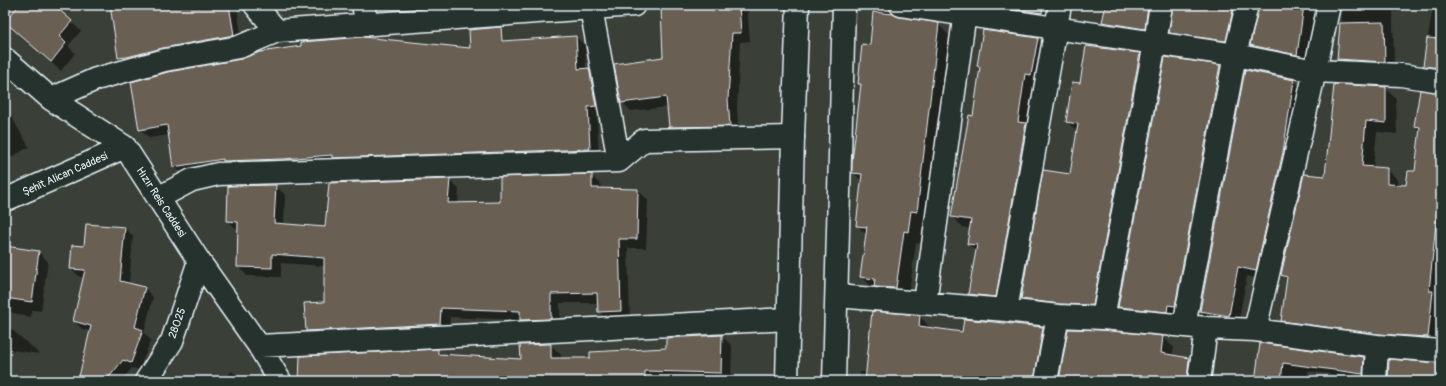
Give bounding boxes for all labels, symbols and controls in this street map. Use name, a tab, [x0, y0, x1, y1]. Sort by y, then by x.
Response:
street label: Şehit Alican Caddesi	[20, 149, 110, 199]
street label: Hızır Reis Caddesi	[133, 164, 189, 240]
street label: 28025	[166, 306, 188, 340]

